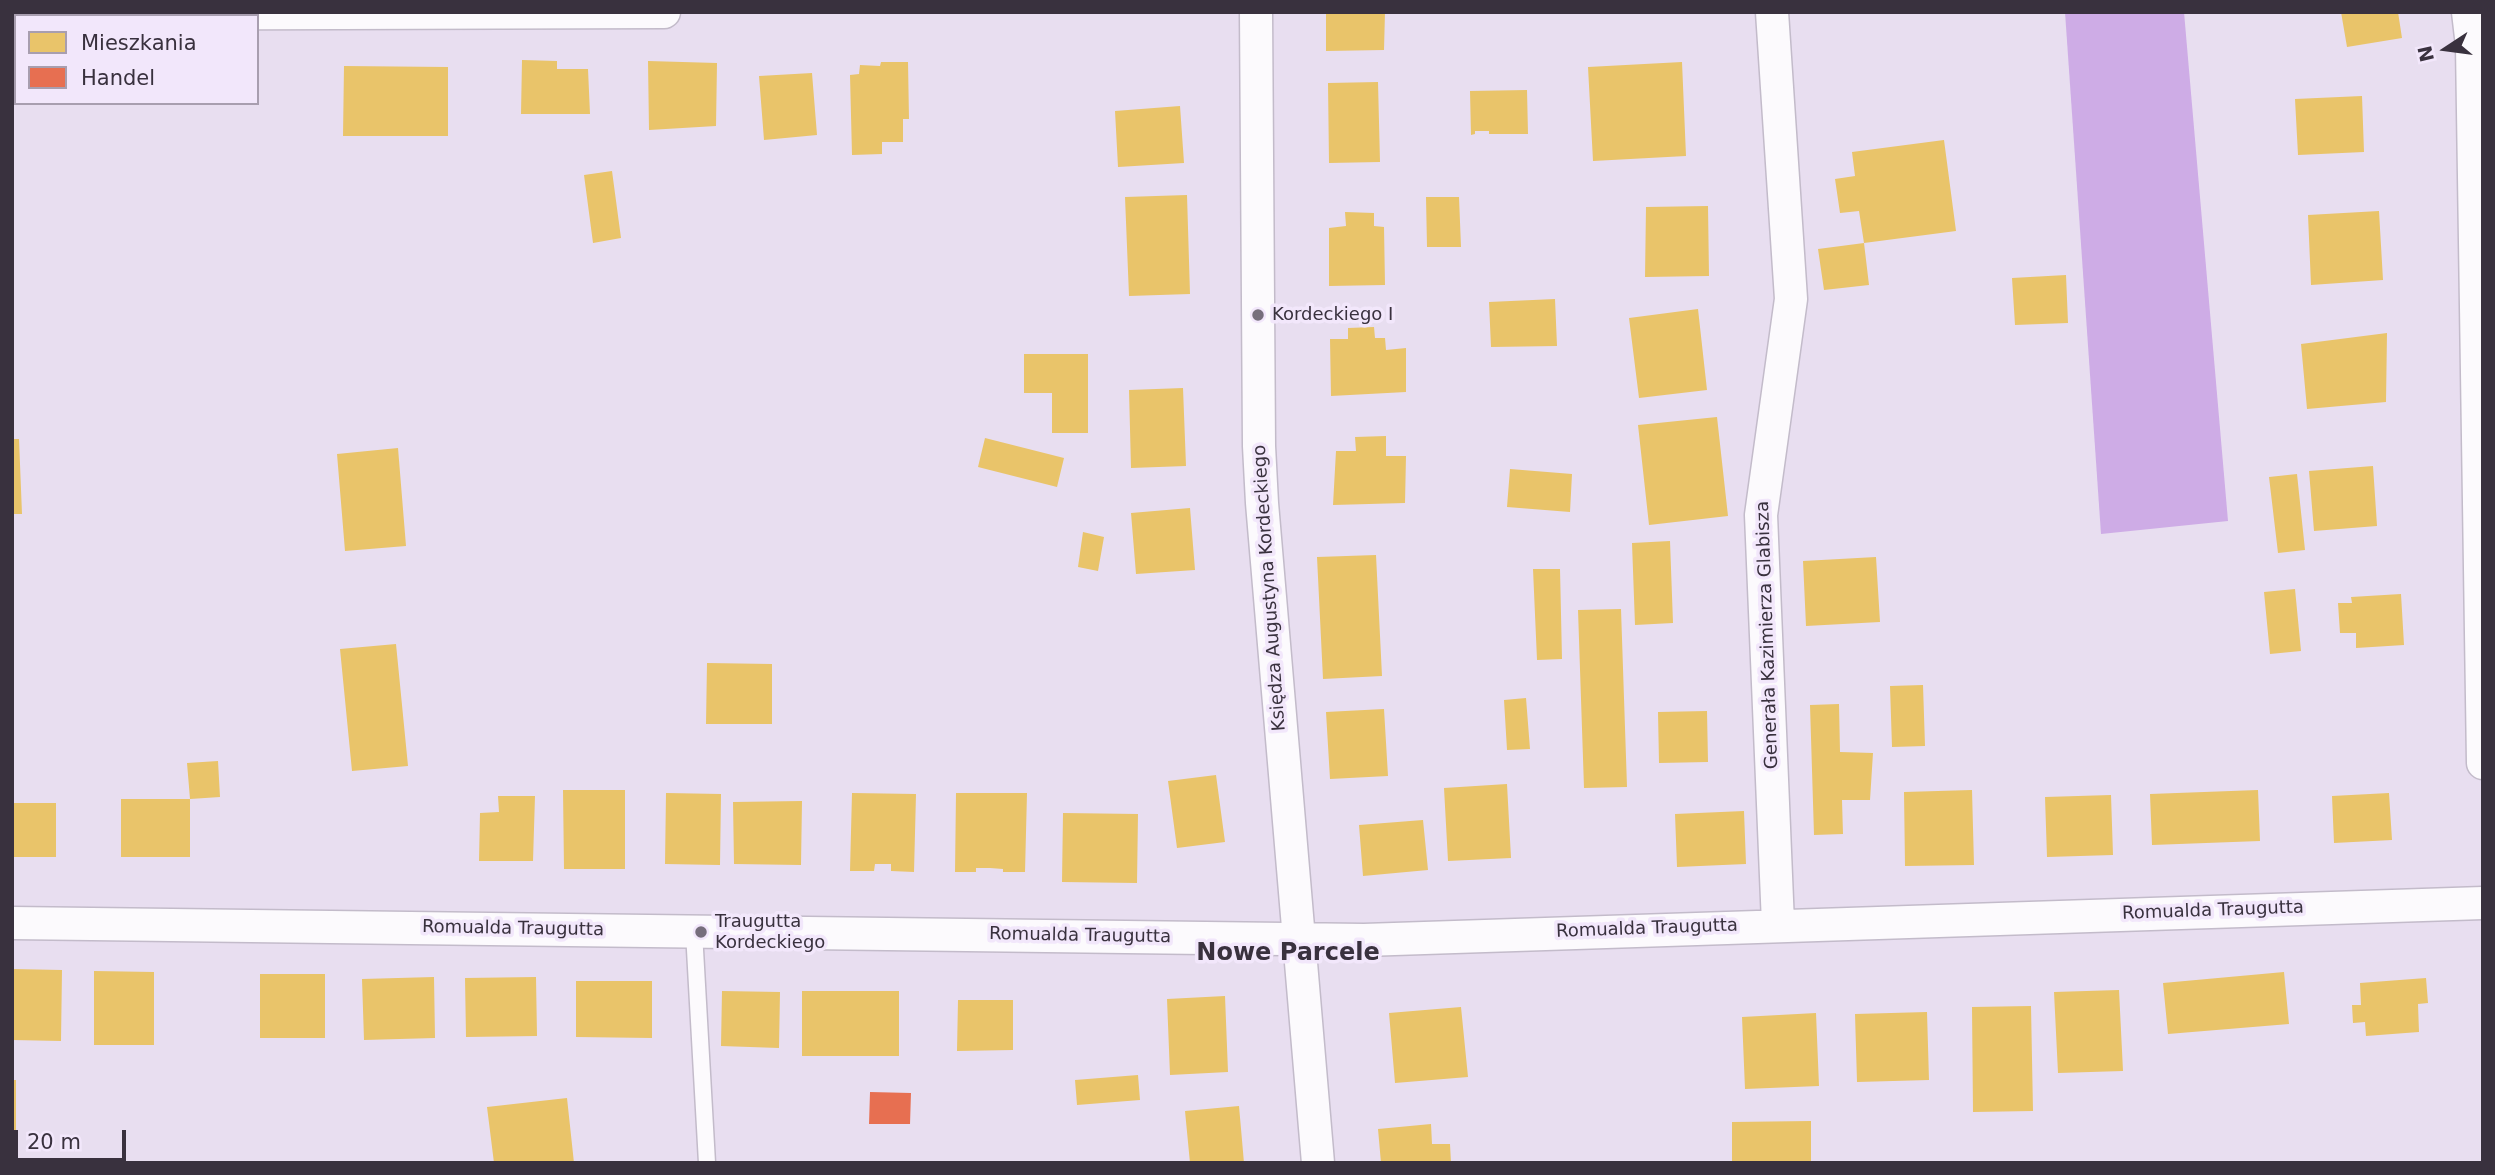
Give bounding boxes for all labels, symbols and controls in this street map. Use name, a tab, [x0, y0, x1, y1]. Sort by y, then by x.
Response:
legend	[14, 14, 259, 105]
north arrow	[2411, 14, 2481, 84]
text: Mieszkania	[81, 31, 197, 55]
text: N	[2413, 44, 2438, 64]
text: Handel	[81, 66, 155, 90]
place label: Kordeckiego I	[1272, 304, 1393, 326]
marker: Kordeckiego I	[1250, 307, 1266, 323]
street label: Księdza Augustyna Kordeckiego	[1249, 444, 1291, 732]
street label: Generała Kazimierza Glabisza	[1753, 501, 1783, 769]
street label: Romualda Traugutta	[2122, 897, 2304, 925]
place label: Traugutta Kordeckiego	[715, 911, 825, 954]
street label: Romualda Traugutta	[1556, 915, 1738, 943]
street label: Romualda Traugutta	[422, 917, 604, 941]
marker: Traugutta Kordeckiego	[693, 924, 709, 940]
street label: Romualda Traugutta	[989, 924, 1171, 948]
district label: Nowe Parcele	[1196, 940, 1380, 968]
scale bar	[18, 1116, 130, 1160]
text: 20 m	[27, 1130, 81, 1154]

